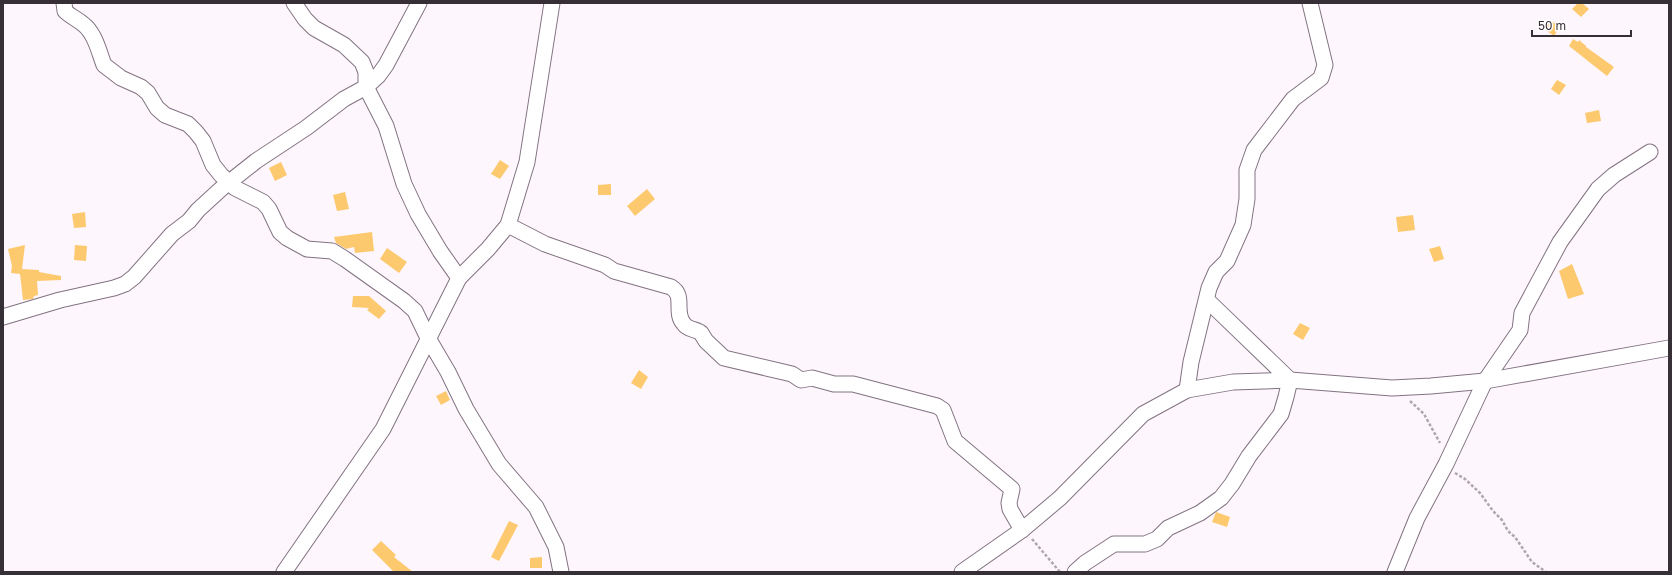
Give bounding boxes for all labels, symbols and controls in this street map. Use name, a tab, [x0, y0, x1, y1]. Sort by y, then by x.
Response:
scale bar	[1532, 12, 1631, 38]
text: 50 m	[1538, 18, 1566, 33]

